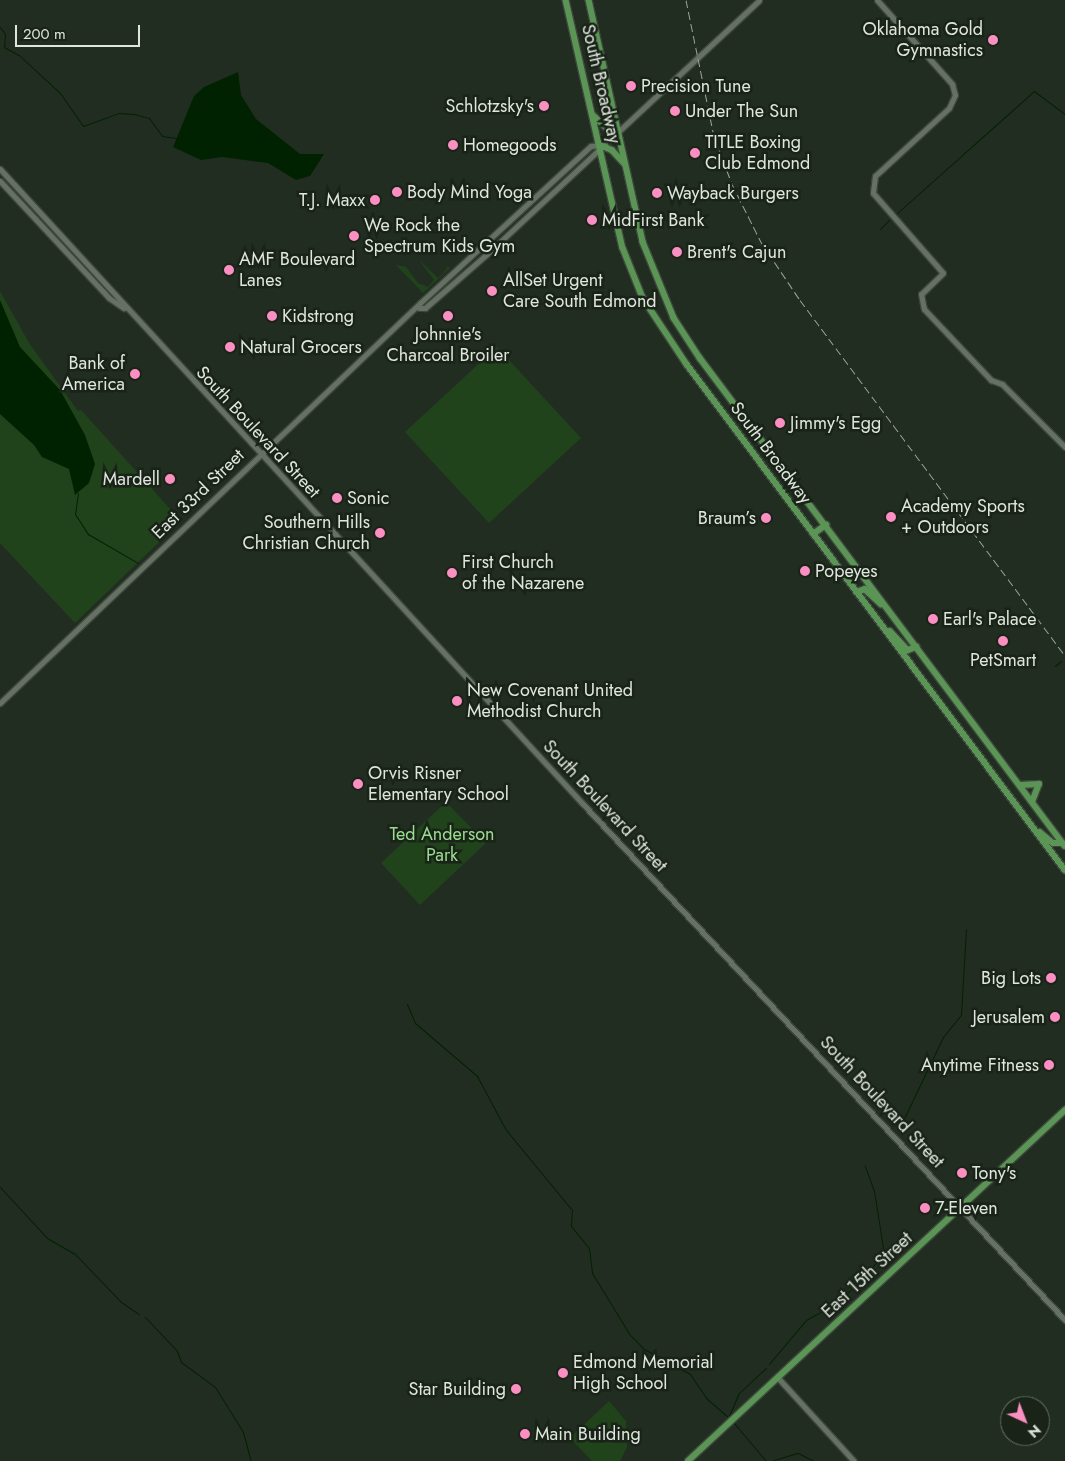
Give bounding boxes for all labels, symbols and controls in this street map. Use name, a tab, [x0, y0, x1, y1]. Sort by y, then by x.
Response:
scale bar	[18, 15, 142, 47]
place label: Oklahoma Gold Gymnastics	[863, 19, 983, 62]
street label: South Broadway	[577, 22, 625, 146]
text: 200 m	[23, 23, 66, 45]
marker: Oklahoma Gold Gymnastics	[987, 34, 999, 46]
place label: Precision Tune	[641, 75, 751, 97]
marker: Precision Tune	[625, 80, 637, 92]
place label: Schlotzsky's	[446, 95, 534, 117]
marker: Schlotzsky's	[538, 100, 550, 112]
place label: Under The Sun	[685, 100, 798, 122]
marker: Under The Sun	[669, 105, 681, 117]
place label: TITLE Boxing Club Edmond	[705, 132, 810, 174]
place label: Homegoods	[463, 134, 556, 156]
marker: Homegoods	[447, 139, 459, 151]
marker: TITLE Boxing Club Edmond	[689, 147, 701, 159]
place label: Body Mind Yoga	[407, 181, 532, 203]
place label: Wayback Burgers	[667, 182, 799, 204]
marker: Body Mind Yoga	[391, 186, 403, 198]
marker: Wayback Burgers	[651, 187, 663, 199]
place label: T.J. Maxx	[299, 189, 365, 211]
marker: T.J. Maxx	[369, 194, 381, 206]
place label: MidFirst Bank	[602, 209, 704, 231]
marker: MidFirst Bank	[586, 214, 598, 226]
place label: We Rock the Spectrum Kids Gym	[364, 215, 515, 258]
marker: We Rock the Spectrum Kids Gym	[348, 230, 360, 242]
place label: Brent's Cajun	[687, 241, 786, 263]
marker: Brent's Cajun	[671, 246, 683, 258]
place label: AMF Boulevard Lanes	[239, 249, 355, 292]
marker: AMF Boulevard Lanes	[223, 264, 235, 276]
place label: AllSet Urgent Care South Edmond	[503, 270, 657, 312]
marker: AllSet Urgent Care South Edmond	[485, 284, 499, 298]
place label: Kidstrong	[282, 305, 354, 327]
marker: Kidstrong	[266, 310, 278, 322]
marker: Johnnie's Charcoal Broiler	[442, 310, 454, 322]
place label: Johnnie's Charcoal Broiler	[386, 324, 510, 366]
place label: Natural Grocers	[240, 336, 362, 358]
marker: Natural Grocers	[224, 341, 236, 353]
place label: Bank of America	[62, 353, 125, 396]
street label: South Boulevard Street	[191, 362, 325, 502]
marker: Bank of America	[129, 368, 141, 380]
street label: South Broadway	[726, 398, 816, 508]
place label: Jimmy's Egg	[790, 412, 881, 434]
marker: Jimmy's Egg	[774, 417, 786, 429]
street label: East 33rd Street	[147, 445, 249, 543]
place label: Mardell	[103, 468, 160, 490]
marker: Mardell	[164, 473, 176, 485]
place label: Sonic	[347, 487, 389, 509]
marker: Sonic	[331, 492, 343, 504]
place label: Academy Sports + Outdoors	[901, 496, 1025, 538]
place label: Braum’s	[698, 507, 756, 529]
marker: Academy Sports + Outdoors	[885, 511, 897, 523]
place label: Southern Hills Christian Church	[242, 512, 370, 554]
marker: Braum’s	[760, 512, 772, 524]
marker: Southern Hills Christian Church	[374, 527, 386, 539]
place label: First Church of the Nazarene	[462, 552, 584, 594]
place label: Popeyes	[815, 560, 878, 582]
marker: Popeyes	[799, 565, 811, 577]
marker: First Church of the Nazarene	[446, 567, 458, 579]
place label: Earl's Palace	[943, 608, 1037, 630]
marker: Earl's Palace	[927, 613, 939, 625]
marker: PetSmart	[997, 635, 1009, 647]
place label: PetSmart	[970, 649, 1036, 671]
place label: New Covenant United Methodist Church	[467, 680, 633, 722]
marker: New Covenant United Methodist Church	[451, 695, 463, 707]
street label: South Boulevard Street	[538, 736, 672, 876]
place label: Orvis Risner Elementary School	[368, 763, 509, 806]
marker: Orvis Risner Elementary School	[352, 778, 364, 790]
park label: Ted Anderson Park	[389, 824, 495, 866]
place label: Big Lots	[981, 967, 1041, 989]
marker: Big Lots	[1045, 972, 1057, 984]
place label: Jerusalem	[972, 1006, 1045, 1028]
marker: Jerusalem	[1049, 1011, 1061, 1023]
street label: South Boulevard Street	[815, 1032, 949, 1172]
place label: Anytime Fitness	[921, 1054, 1039, 1076]
marker: Anytime Fitness	[1043, 1059, 1055, 1071]
place label: Tony's	[972, 1162, 1016, 1184]
marker: Tony's	[956, 1167, 968, 1179]
place label: 7-Eleven	[935, 1197, 998, 1219]
marker: 7-Eleven	[919, 1202, 931, 1214]
street label: East 15th Street	[817, 1228, 917, 1322]
place label: Edmond Memorial High School	[573, 1352, 714, 1395]
marker: Edmond Memorial High School	[557, 1367, 569, 1379]
place label: Star Building	[409, 1378, 506, 1400]
marker: Star Building	[510, 1383, 522, 1395]
north arrow	[1000, 1396, 1050, 1446]
text: N	[1024, 1420, 1045, 1442]
place label: Main Building	[535, 1423, 641, 1445]
marker: Main Building	[519, 1428, 531, 1440]

